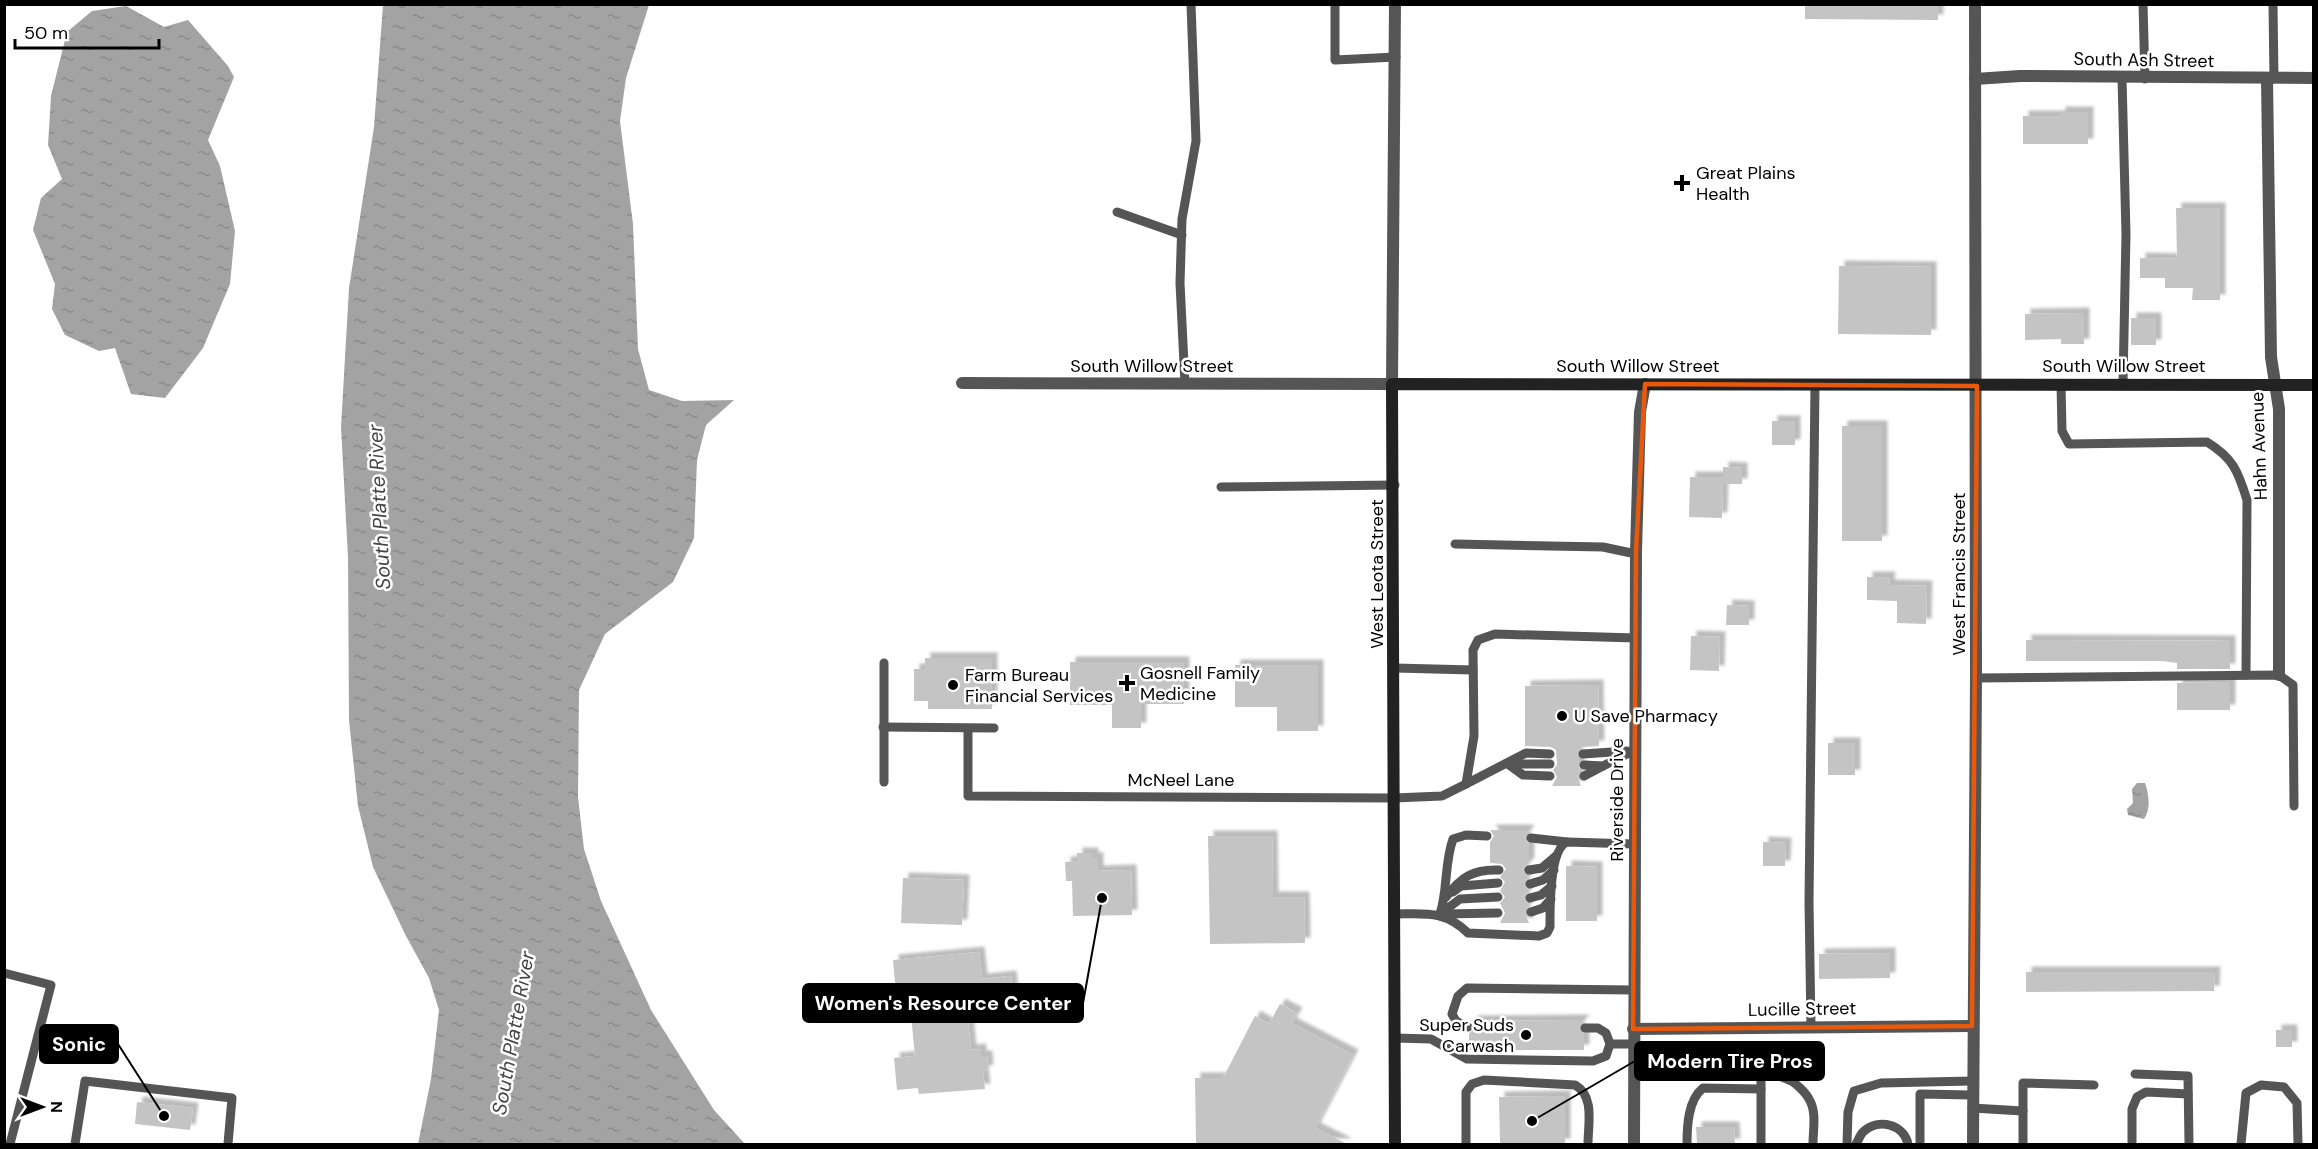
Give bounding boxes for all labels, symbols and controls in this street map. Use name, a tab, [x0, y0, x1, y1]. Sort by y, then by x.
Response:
scale bar	[15, 12, 159, 50]
text: 50 m	[24, 21, 68, 45]
street label: South Ash Street	[2073, 47, 2215, 73]
place label: Great Plains Health	[1696, 161, 1796, 206]
marker: Great Plains Health	[1673, 174, 1691, 192]
street label: South Willow Street	[1070, 354, 1234, 378]
street label: South Willow Street	[1556, 354, 1720, 378]
street label: South Willow Street	[2042, 354, 2206, 378]
street label: Hahn Avenue	[2245, 391, 2273, 501]
water label: South Platte River	[362, 423, 396, 590]
street label: West Francis Street	[1947, 492, 1971, 656]
street label: West Leota Street	[1365, 499, 1389, 649]
place label: Gosnell Family Medicine	[1140, 661, 1260, 706]
place label: Farm Bureau Financial Services	[965, 663, 1113, 708]
marker: Gosnell Family Medicine	[1118, 674, 1136, 692]
marker: Farm Bureau Financial Services	[946, 678, 960, 692]
place label: U Save Pharmacy	[1574, 704, 1718, 728]
marker: U Save Pharmacy	[1555, 709, 1569, 723]
street label: Riverside Drive	[1605, 738, 1629, 862]
street label: McNeel Lane	[1128, 768, 1234, 792]
water label: South Platte River	[486, 949, 540, 1117]
callout: Women's Resource Center	[803, 984, 1083, 1022]
text: Women's Resource Center	[815, 990, 1071, 1016]
street label: Lucille Street	[1748, 996, 1856, 1022]
place label: Super Suds Carwash	[1419, 1013, 1514, 1058]
callout: Sonic	[40, 1025, 118, 1063]
marker: Super Suds Carwash	[1519, 1028, 1533, 1042]
text: Sonic	[52, 1031, 106, 1057]
callout: Modern Tire Pros	[1635, 1042, 1824, 1080]
text: Modern Tire Pros	[1647, 1048, 1813, 1074]
north arrow	[12, 1077, 72, 1137]
text: N	[46, 1101, 67, 1113]

